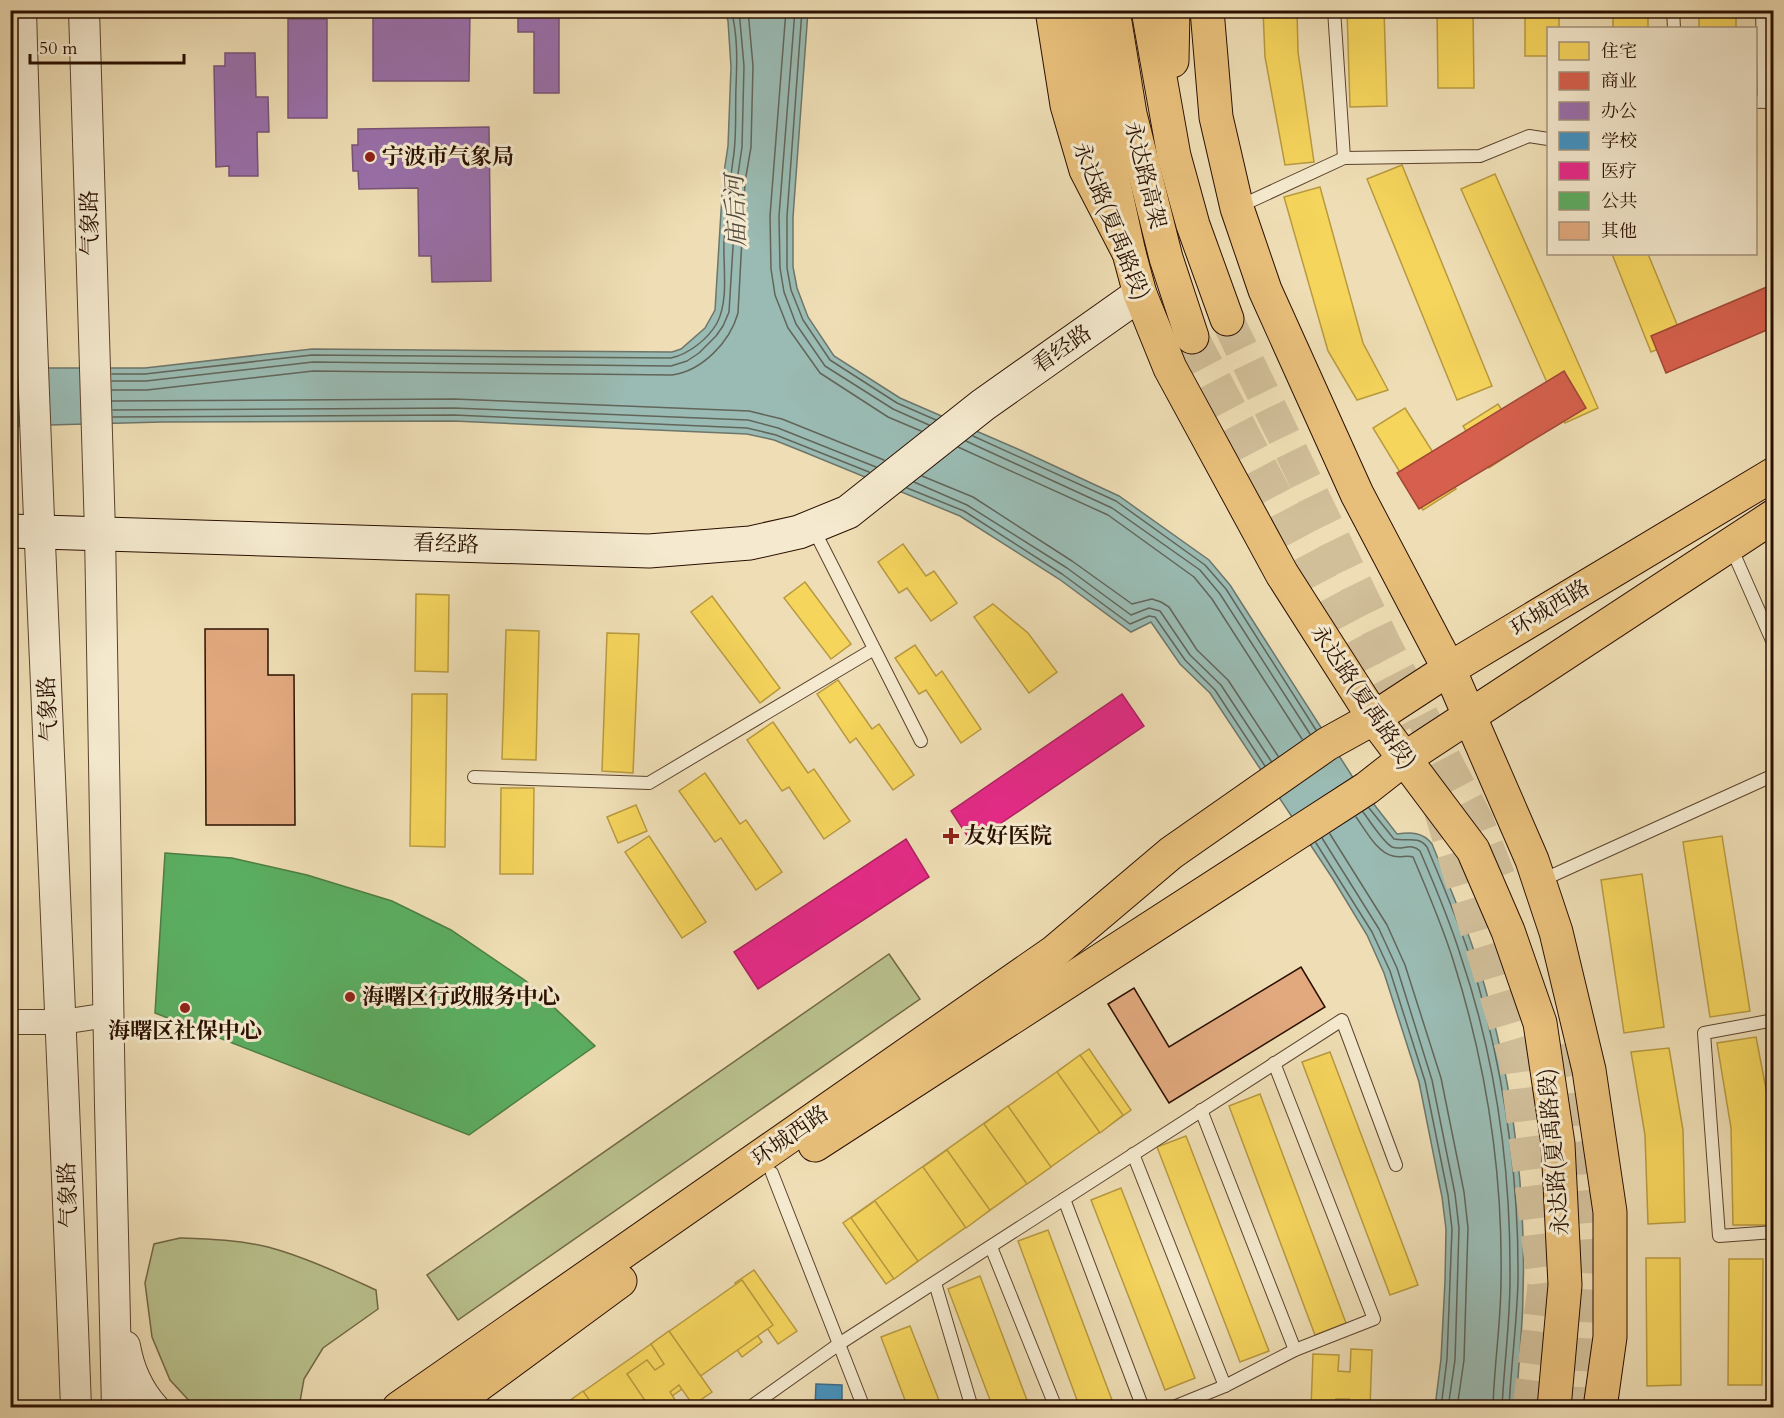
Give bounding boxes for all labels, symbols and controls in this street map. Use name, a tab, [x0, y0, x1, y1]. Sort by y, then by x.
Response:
scale bar	[30, 27, 184, 65]
legend	[1547, 27, 1757, 255]
text: 50 m	[39, 36, 78, 61]
text: 住宅	[1601, 39, 1637, 64]
text: 商业	[1601, 69, 1637, 94]
text: 办公	[1601, 99, 1637, 124]
street label: 永达路高架	[1117, 118, 1173, 232]
text: 学校	[1601, 129, 1637, 154]
street label: 永达路(夏禹路段)	[1066, 138, 1156, 304]
place label: 宁波市气象局	[382, 142, 514, 172]
marker: 宁波市气象局	[363, 150, 377, 164]
text: 医疗	[1601, 159, 1637, 184]
water label: 庙后河	[718, 170, 754, 248]
text: 公共	[1601, 189, 1637, 214]
street label: 气象路	[74, 190, 106, 256]
text: 其他	[1601, 219, 1637, 244]
street label: 看经路	[1026, 318, 1098, 380]
street label: 看经路	[412, 528, 480, 560]
street label: 环城西路	[1505, 572, 1595, 644]
street label: 永达路(夏禹路段)	[1304, 619, 1422, 775]
street label: 气象路	[31, 675, 65, 743]
place label: 友好医院	[964, 821, 1052, 851]
marker: 友好医院	[942, 827, 960, 845]
place label: 海曙区行政服务中心	[362, 982, 560, 1012]
marker: 海曙区行政服务中心	[343, 990, 357, 1004]
marker: 海曙区社保中心	[178, 1001, 192, 1015]
place label: 海曙区社保中心	[108, 1016, 262, 1046]
street label: 永达路(夏禹路段)	[1532, 1067, 1576, 1237]
street label: 环城西路	[745, 1098, 835, 1174]
street label: 气象路	[52, 1161, 84, 1229]

